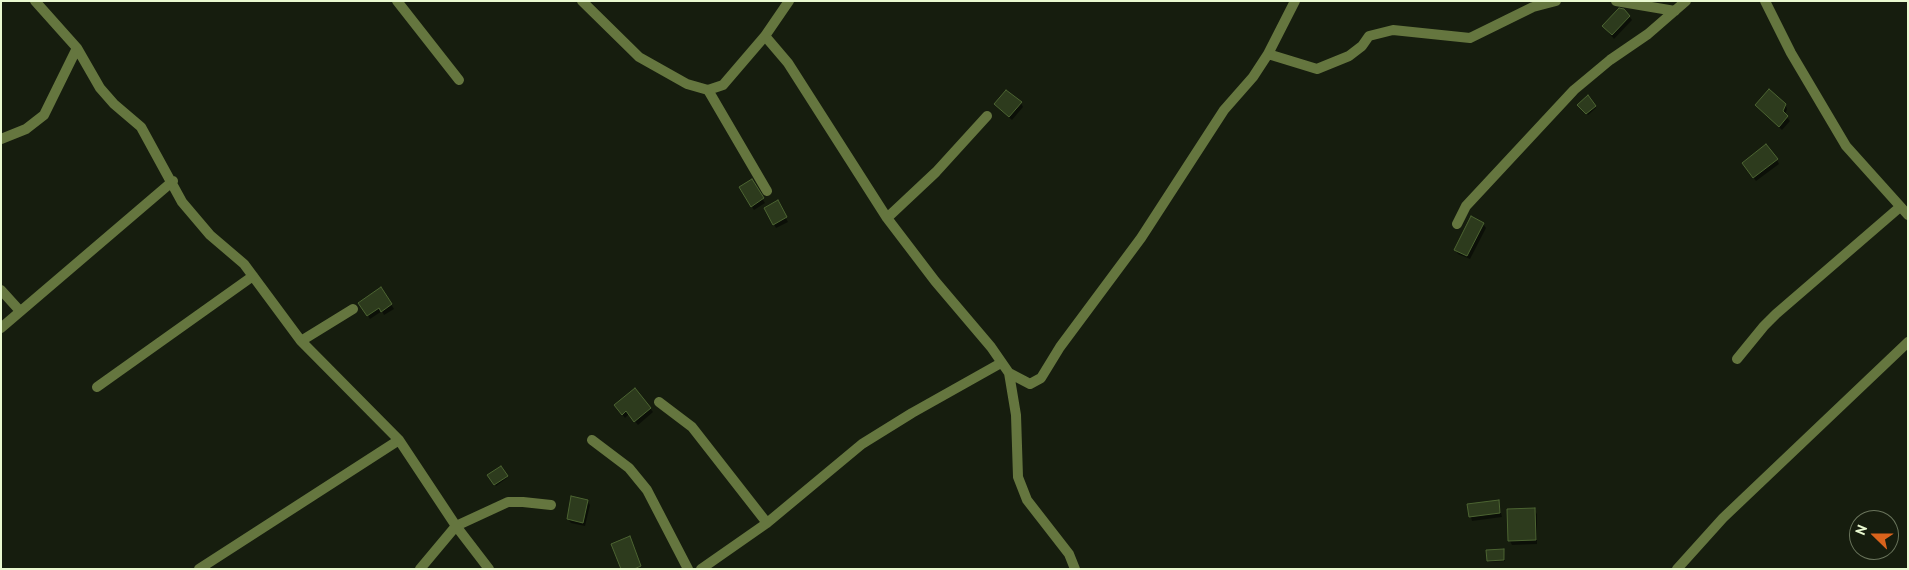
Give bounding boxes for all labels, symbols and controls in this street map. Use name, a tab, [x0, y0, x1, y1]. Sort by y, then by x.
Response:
north arrow	[1849, 510, 1899, 560]
text: N	[1851, 522, 1871, 537]

